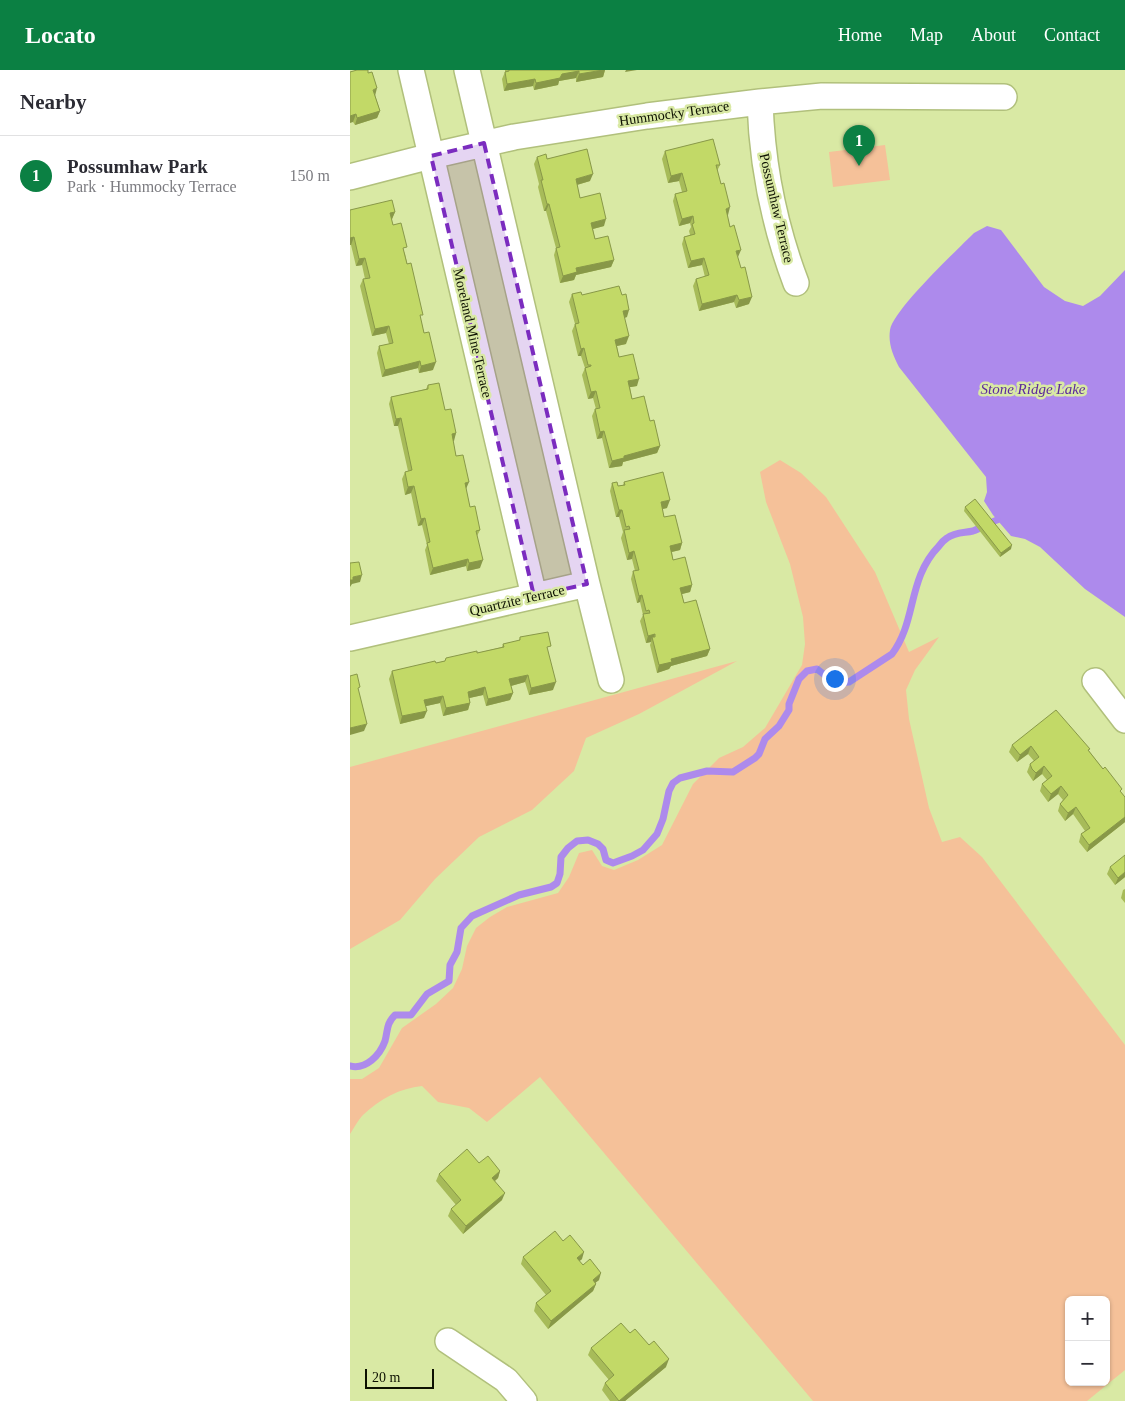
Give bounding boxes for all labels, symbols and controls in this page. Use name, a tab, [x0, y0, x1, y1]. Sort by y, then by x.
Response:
text: Locato	[25, 22, 96, 48]
text: Home	[838, 25, 882, 45]
text: Map	[910, 25, 943, 45]
text: About	[971, 25, 1016, 45]
text: Contact	[1044, 25, 1100, 45]
text: Nearby	[20, 90, 87, 114]
street label: Hummocky Terrace	[618, 98, 730, 129]
pin: 1	[843, 125, 875, 166]
street label: Possumhaw Terrace	[757, 152, 796, 264]
text: Possumhaw Park	[67, 156, 208, 177]
text: 1	[32, 167, 40, 184]
text: 150 m	[290, 167, 330, 184]
text: Park · Hummocky Terrace	[67, 178, 237, 195]
street label: Moreland Mine Terrace	[450, 267, 495, 399]
water label: Stone Ridge Lake	[981, 381, 1086, 397]
street label: Quartzite Terrace	[468, 582, 566, 619]
your location	[822, 666, 848, 692]
map controls	[1065, 1296, 1110, 1386]
button: +	[1065, 1296, 1110, 1341]
button: −	[1065, 1341, 1110, 1386]
scale bar	[365, 1366, 434, 1389]
text: 20 m	[372, 1370, 400, 1385]

